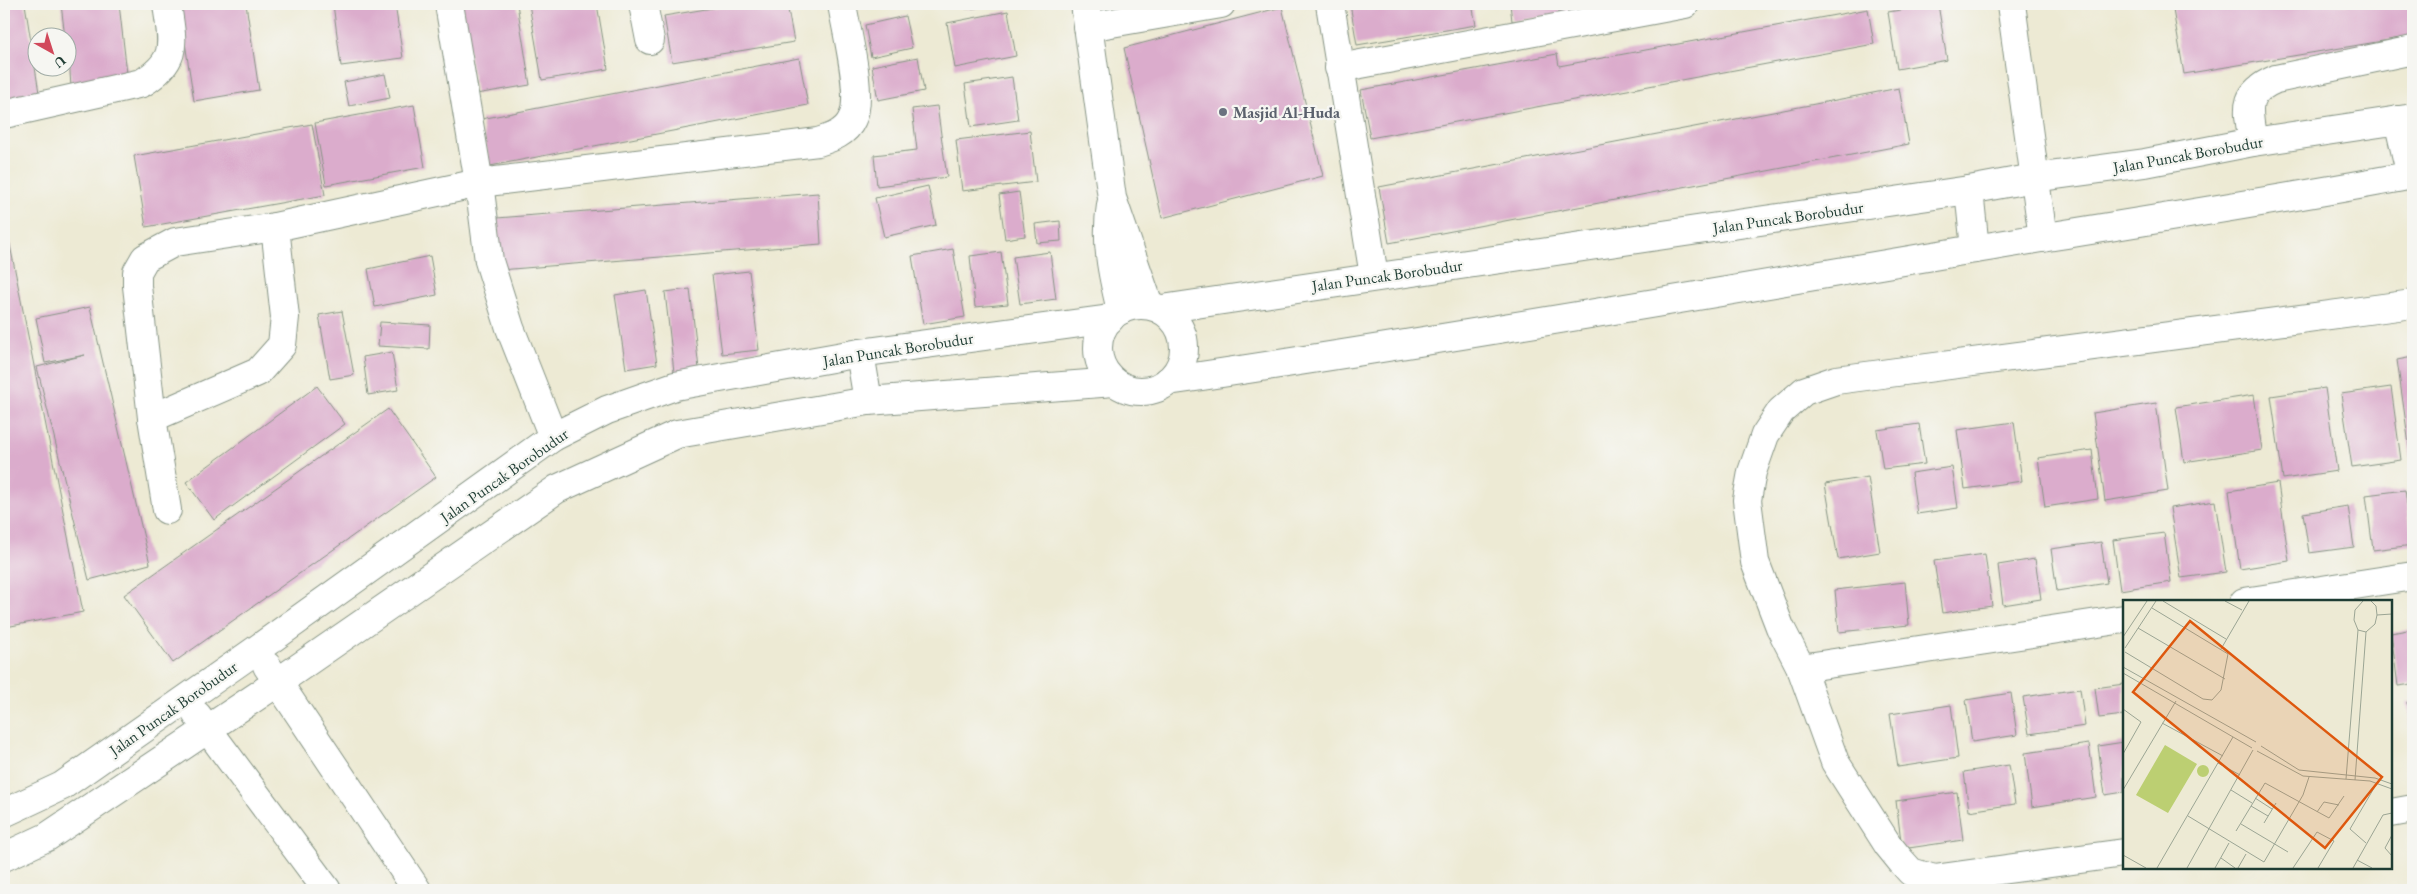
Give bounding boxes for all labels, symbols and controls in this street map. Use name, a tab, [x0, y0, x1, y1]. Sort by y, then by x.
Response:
north arrow	[28, 28, 78, 78]
text: U	[50, 52, 70, 73]
place label: Masjid Al-Huda	[1233, 102, 1341, 123]
marker: Masjid Al-Huda	[1217, 106, 1229, 118]
street label: Jalan Puncak Borobudur	[2110, 131, 2265, 178]
street label: Jalan Puncak Borobudur	[1709, 196, 1865, 239]
street label: Jalan Puncak Borobudur	[1308, 254, 1464, 297]
street label: Jalan Puncak Borobudur	[819, 327, 975, 372]
street label: Jalan Puncak Borobudur	[434, 423, 573, 529]
inset map	[2123, 600, 2392, 869]
street label: Jalan Puncak Borobudur	[103, 656, 242, 762]

